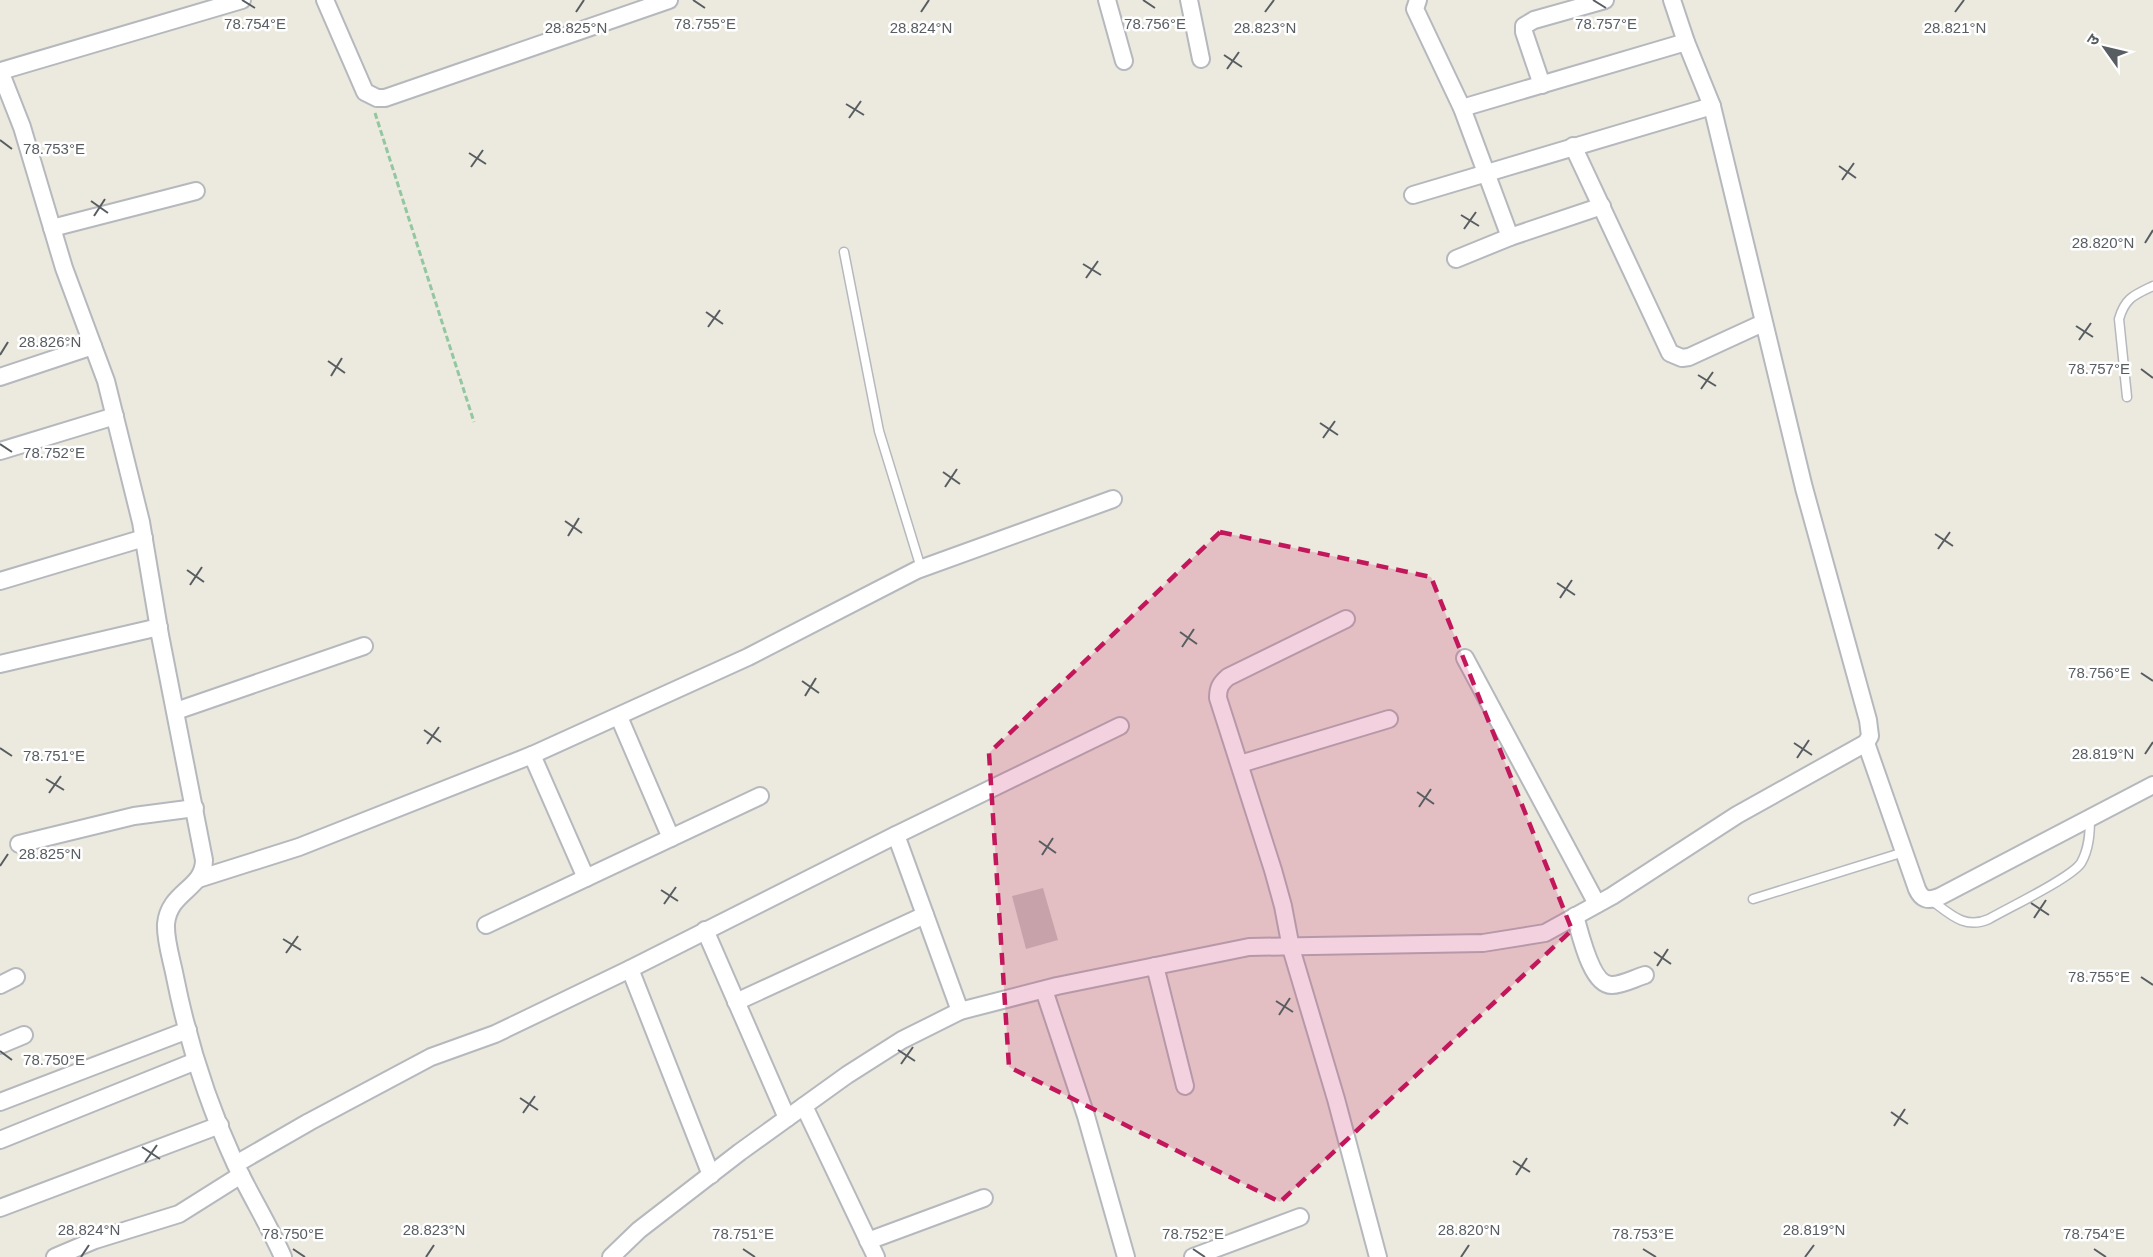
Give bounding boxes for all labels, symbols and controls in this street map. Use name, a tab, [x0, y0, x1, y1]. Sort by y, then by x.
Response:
text: 78.754°E	[224, 15, 286, 32]
text: 78.755°E	[674, 15, 736, 32]
text: 78.756°E	[1124, 15, 1186, 32]
text: 78.757°E	[1575, 15, 1637, 32]
north arrow	[2075, 18, 2135, 78]
text: 28.825°N	[545, 19, 607, 36]
text: 28.824°N	[890, 19, 952, 36]
text: 28.823°N	[1234, 19, 1296, 36]
text: 28.821°N	[1924, 19, 1986, 36]
text: उ	[2083, 31, 2103, 49]
text: 78.753°E	[23, 140, 85, 157]
text: 28.820°N	[2072, 234, 2134, 251]
text: 28.826°N	[19, 333, 81, 350]
text: 78.757°E	[2068, 360, 2130, 377]
text: 78.752°E	[23, 444, 85, 461]
text: 78.756°E	[2068, 664, 2130, 681]
text: 28.819°N	[2072, 745, 2134, 762]
text: 78.751°E	[23, 747, 85, 764]
text: 28.825°N	[19, 845, 81, 862]
text: 78.755°E	[2068, 968, 2130, 985]
text: 78.750°E	[23, 1051, 85, 1068]
text: 28.824°N	[58, 1221, 120, 1238]
text: 28.823°N	[403, 1221, 465, 1238]
text: 28.820°N	[1438, 1221, 1500, 1238]
text: 28.819°N	[1783, 1221, 1845, 1238]
text: 78.750°E	[262, 1225, 324, 1242]
text: 78.751°E	[712, 1225, 774, 1242]
text: 78.752°E	[1162, 1225, 1224, 1242]
text: 78.753°E	[1612, 1225, 1674, 1242]
text: 78.754°E	[2063, 1225, 2125, 1242]

